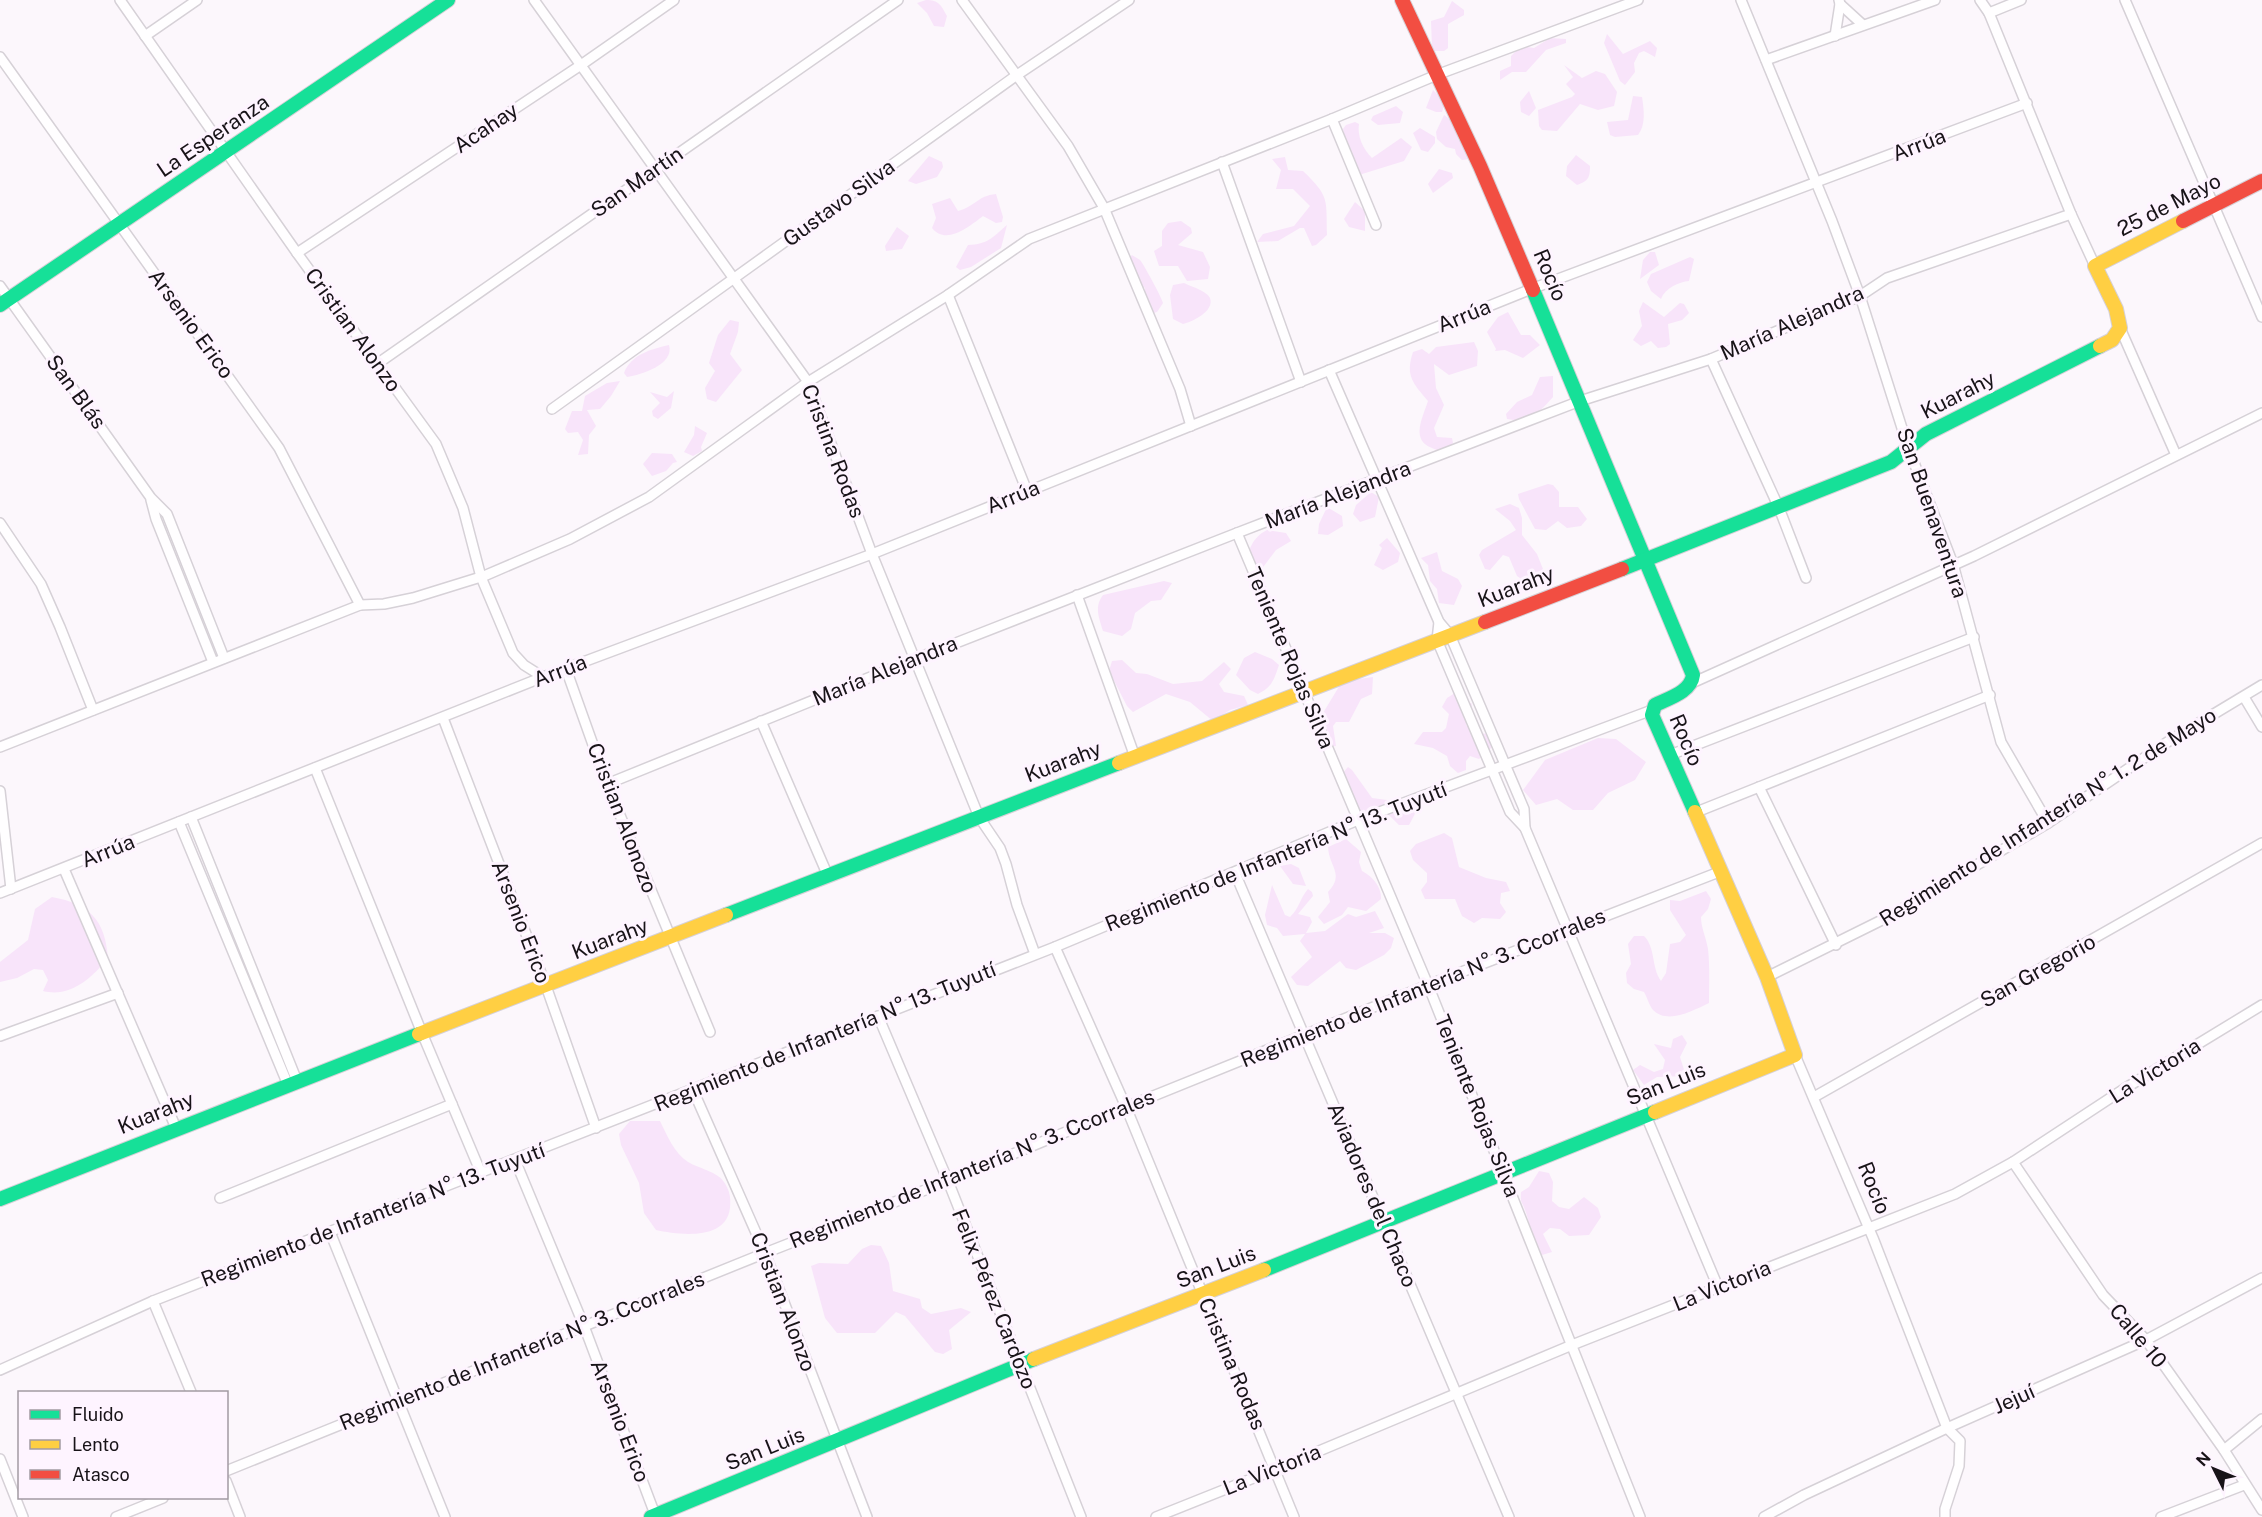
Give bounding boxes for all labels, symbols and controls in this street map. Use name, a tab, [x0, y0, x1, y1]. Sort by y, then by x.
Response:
street label: La Esperanza	[152, 89, 273, 182]
street label: Acahay	[449, 97, 523, 158]
street label: Arrúa	[1889, 123, 1949, 166]
street label: San Martín	[586, 141, 687, 222]
street label: Gustavo Silva	[778, 154, 899, 251]
street label: 25 de Mayo	[2113, 168, 2225, 241]
street label: Rocío	[1528, 245, 1573, 305]
street label: Cristian Alonzo	[300, 263, 407, 397]
street label: Arsenio Erico	[143, 264, 239, 383]
street label: María Alejandra	[1716, 280, 1867, 365]
street label: Arrúa	[1434, 294, 1494, 337]
street label: San Blás	[41, 350, 112, 434]
street label: Kuarahy	[1916, 365, 1999, 424]
street label: Cristina Rodas	[797, 381, 870, 521]
street label: San Buenaventura	[1892, 425, 1973, 601]
street label: María Alejandra	[1261, 455, 1414, 534]
street label: Arrúa	[983, 475, 1043, 518]
street label: Kuarahy	[1474, 561, 1558, 613]
street label: Teniente Rojas Silva	[1241, 564, 1340, 752]
street label: María Alejandra	[809, 630, 961, 711]
street label: Arrúa	[530, 649, 590, 692]
street label: Regimiento de Infantería N° 1. 2 de Mayo	[1875, 702, 2221, 931]
street label: Rocío	[1664, 710, 1709, 770]
street label: Kuarahy	[1021, 736, 1105, 788]
street label: Cristian Alonozo	[582, 739, 663, 896]
street label: Regimiento de Infantería N° 13. Tuyutí	[1101, 776, 1451, 937]
street label: Arrúa	[78, 829, 138, 872]
street label: Arsenio Erico	[487, 857, 556, 987]
street label: Regimiento de Infantería N° 3. Ccorrales	[1237, 903, 1609, 1072]
street label: Kuarahy	[568, 913, 652, 965]
street label: San Gregorio	[1976, 929, 2100, 1013]
street label: Regimiento de Infantería N° 13. Tuyutí	[650, 956, 1000, 1117]
street label: Teniente Rojas Silva	[1429, 1011, 1525, 1201]
street label: La Victoria	[2104, 1033, 2205, 1108]
street label: San Luis	[1623, 1056, 1709, 1111]
street label: Regimiento de Infantería N° 3. Ccorrales	[786, 1084, 1158, 1253]
street label: Kuarahy	[114, 1086, 198, 1139]
street label: Aviadores del Chaco	[1322, 1099, 1423, 1291]
street label: Regimiento de Infantería N° 13. Tuyutí	[197, 1137, 549, 1292]
street label: Rocío	[1853, 1158, 1896, 1218]
street label: Felix Pérez Cardozo	[947, 1205, 1042, 1393]
street label: Cristian Alonzo	[745, 1229, 821, 1375]
street label: San Luis	[1173, 1240, 1259, 1293]
street label: La Victoria	[1669, 1255, 1774, 1316]
street label: Regimiento de Infantería N° 3. Ccorrales	[336, 1266, 708, 1435]
street label: Cristina Rodas	[1193, 1294, 1272, 1434]
street label: Calle 10	[2104, 1299, 2172, 1373]
street label: Arsenio Erico	[586, 1356, 655, 1486]
street label: Jejuí	[1989, 1378, 2039, 1419]
legend	[18, 1391, 228, 1499]
text: Fluido	[72, 1404, 124, 1425]
street label: San Luis	[722, 1421, 808, 1476]
text: Lento	[72, 1434, 119, 1455]
street label: La Victoria	[1219, 1439, 1324, 1500]
north arrow	[2184, 1439, 2244, 1499]
text: N	[2192, 1448, 2215, 1470]
text: Atasco	[72, 1464, 130, 1485]

